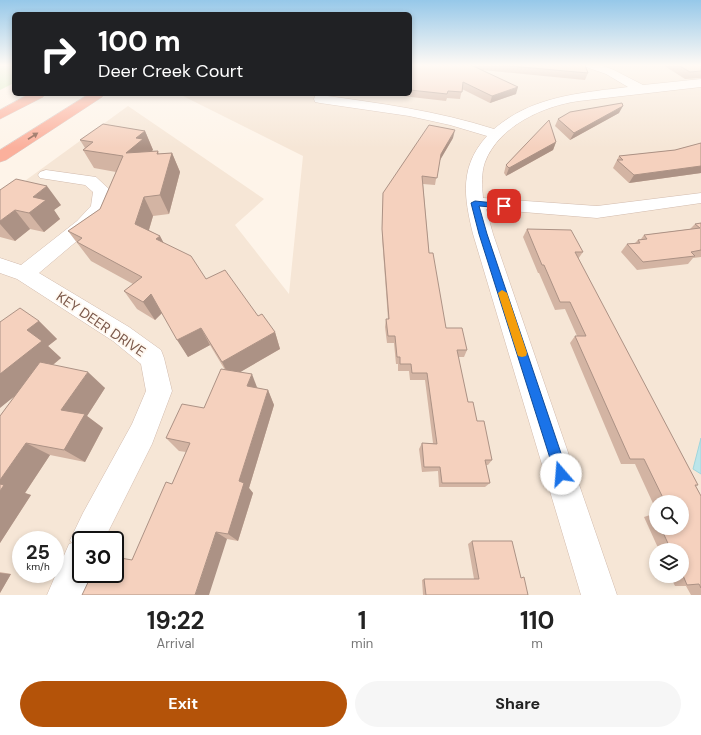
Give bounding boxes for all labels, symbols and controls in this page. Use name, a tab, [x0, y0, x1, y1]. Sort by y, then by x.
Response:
text: 100 m	[98, 23, 181, 60]
icon: right	[32, 28, 84, 80]
text: Deer Creek Court	[98, 59, 243, 83]
one-way arrow	[28, 132, 38, 140]
pin	[487, 189, 521, 223]
icon: arrive	[493, 195, 515, 217]
street label: KEY DEER DRIVE	[53, 287, 149, 361]
position arrow	[540, 453, 582, 495]
map controls	[649, 495, 689, 583]
button: search	[649, 495, 689, 535]
speed limit sign: 30	[72, 531, 124, 583]
text: 25	[26, 539, 50, 565]
button: layers	[649, 543, 689, 583]
text: km/h	[26, 560, 50, 573]
text: 19:22	[147, 605, 204, 636]
text: 1	[358, 605, 367, 636]
text: 110	[520, 605, 554, 636]
text: Arrival	[157, 635, 194, 652]
text: min	[351, 635, 373, 652]
text: m	[531, 635, 543, 652]
button: Exit	[20, 681, 347, 727]
button: Share	[355, 681, 681, 727]

